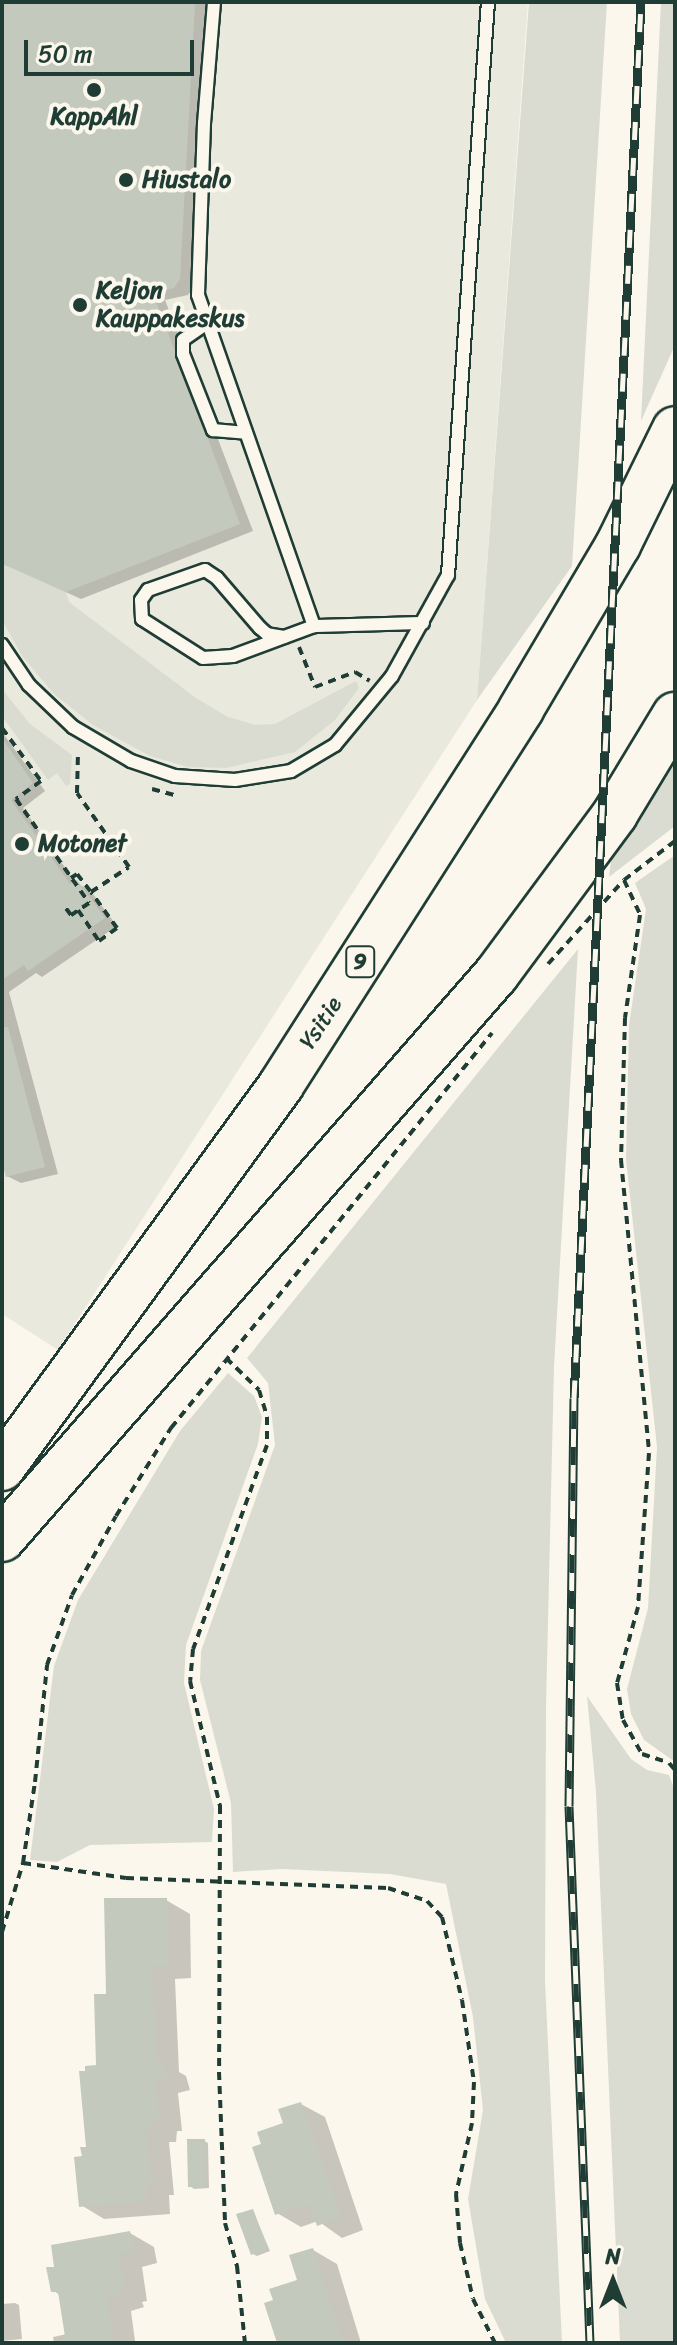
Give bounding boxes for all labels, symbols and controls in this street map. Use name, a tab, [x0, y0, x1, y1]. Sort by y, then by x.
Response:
scale bar	[28, 24, 198, 74]
text: 50 m	[38, 33, 93, 75]
marker: KappAhl	[85, 81, 103, 99]
place label: KappAhl	[50, 103, 138, 131]
place label: Hiustalo	[142, 166, 231, 194]
marker: Hiustalo	[117, 171, 135, 189]
place label: Keljon Kauppakeskus	[96, 277, 244, 333]
marker: Keljon Kauppakeskus	[71, 296, 89, 314]
place label: Motonet	[38, 830, 127, 858]
marker: Motonet	[13, 835, 31, 853]
road number: 9	[344, 944, 376, 980]
street label: Ysitie	[293, 991, 349, 1055]
text: N	[605, 2237, 621, 2276]
north arrow	[573, 2241, 653, 2321]

